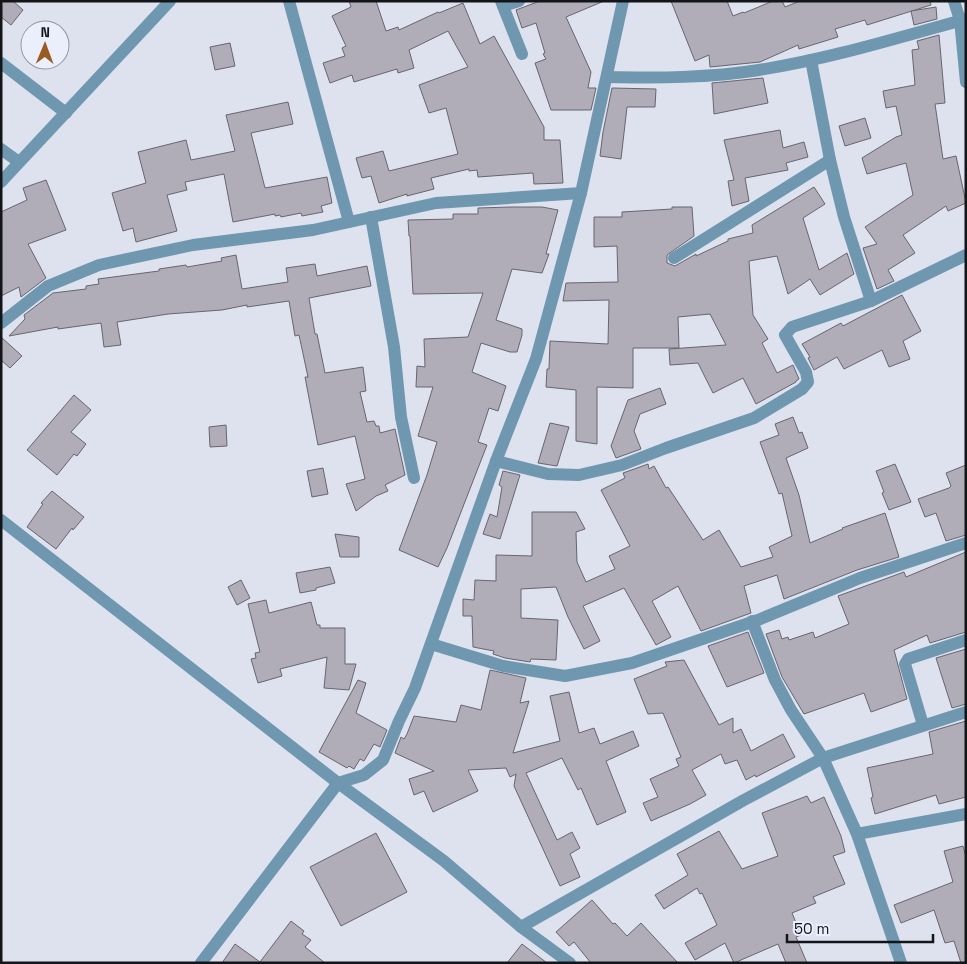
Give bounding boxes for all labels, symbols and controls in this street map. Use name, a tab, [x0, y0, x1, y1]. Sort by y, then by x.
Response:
north arrow	[20, 20, 70, 70]
text: N	[40, 23, 50, 41]
scale bar	[787, 912, 933, 944]
text: 50 m	[794, 919, 829, 938]

